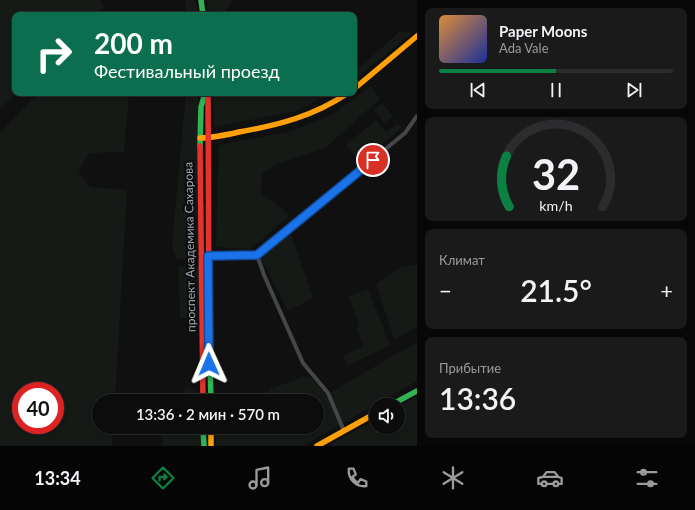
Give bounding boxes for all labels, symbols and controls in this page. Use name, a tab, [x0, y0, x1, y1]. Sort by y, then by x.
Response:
text: Paper Moons	[499, 22, 587, 40]
text: 200 m	[94, 26, 173, 60]
icon: right	[28, 28, 80, 80]
text: Ada Vale	[499, 40, 549, 56]
text: Фестивальный проезд	[94, 60, 280, 82]
icon: previous	[467, 79, 489, 101]
icon: pause	[545, 79, 567, 101]
icon: next	[623, 79, 645, 101]
pin	[356, 143, 390, 177]
text: 32	[532, 148, 580, 198]
icon: arrive	[362, 149, 384, 171]
street label: проспект Академика Сахарова	[181, 162, 198, 332]
text: km/h	[539, 196, 573, 213]
text: Климат	[439, 252, 485, 268]
text: 21.5°	[520, 272, 592, 308]
text: −	[439, 277, 452, 304]
text: +	[660, 277, 673, 304]
position arrow	[188, 343, 230, 385]
text: Прибытие	[439, 360, 501, 376]
text: 13:36	[439, 380, 516, 416]
speed limit sign: 40	[12, 382, 64, 434]
map controls	[369, 398, 405, 434]
button: sound	[369, 398, 405, 434]
text: 13:36 · 2 мин · 570 m	[136, 405, 280, 423]
icon: directions	[149, 464, 177, 492]
icon: music	[246, 464, 274, 492]
icon: phone	[343, 464, 371, 492]
icon: climate	[439, 464, 467, 492]
icon: car	[536, 464, 564, 492]
icon: filters	[633, 464, 661, 492]
text: 13:34	[34, 467, 81, 489]

